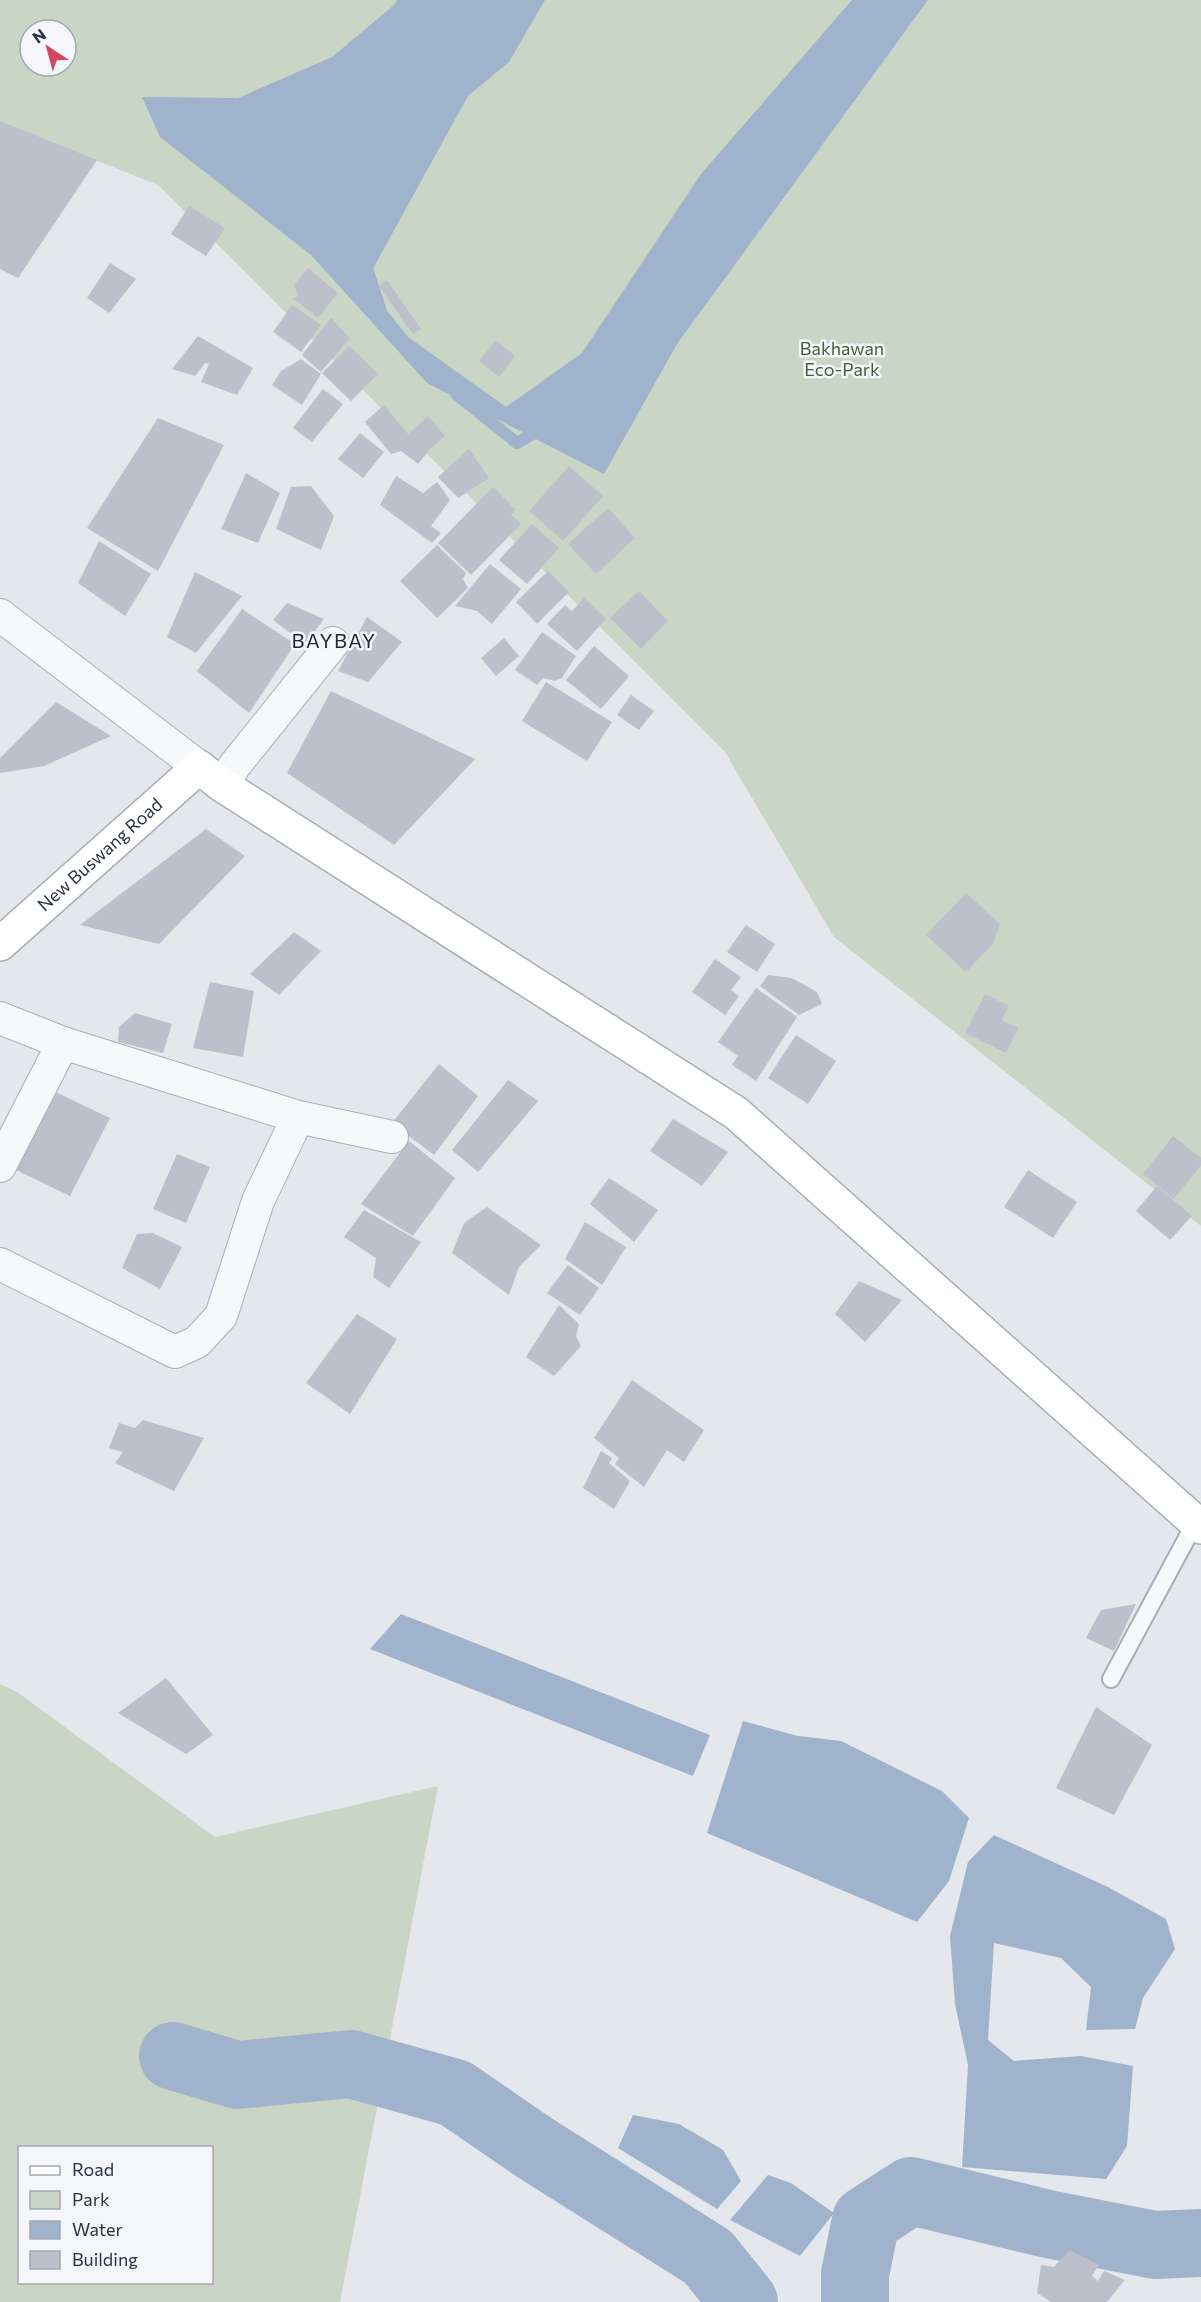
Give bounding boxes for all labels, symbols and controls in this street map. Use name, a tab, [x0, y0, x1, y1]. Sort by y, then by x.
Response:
north arrow	[18, 18, 78, 78]
text: N	[28, 24, 49, 47]
park label: Bakhawan Eco-Park	[800, 337, 884, 380]
district label: BAYBAY	[292, 628, 376, 652]
street label: New Buswang Road	[32, 793, 166, 915]
legend	[18, 2146, 213, 2284]
text: Road	[72, 2158, 114, 2180]
text: Park	[72, 2188, 110, 2210]
text: Water	[72, 2218, 123, 2240]
text: Building	[72, 2248, 138, 2270]

